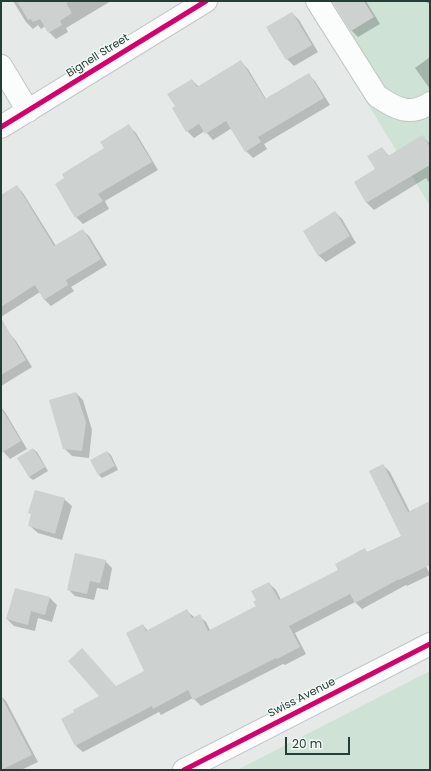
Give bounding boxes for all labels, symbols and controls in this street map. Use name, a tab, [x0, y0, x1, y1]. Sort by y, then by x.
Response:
street label: Bignell Street	[64, 32, 132, 80]
street label: Swiss Avenue	[266, 675, 338, 721]
scale bar	[287, 729, 352, 755]
text: 20 m	[292, 735, 322, 752]

